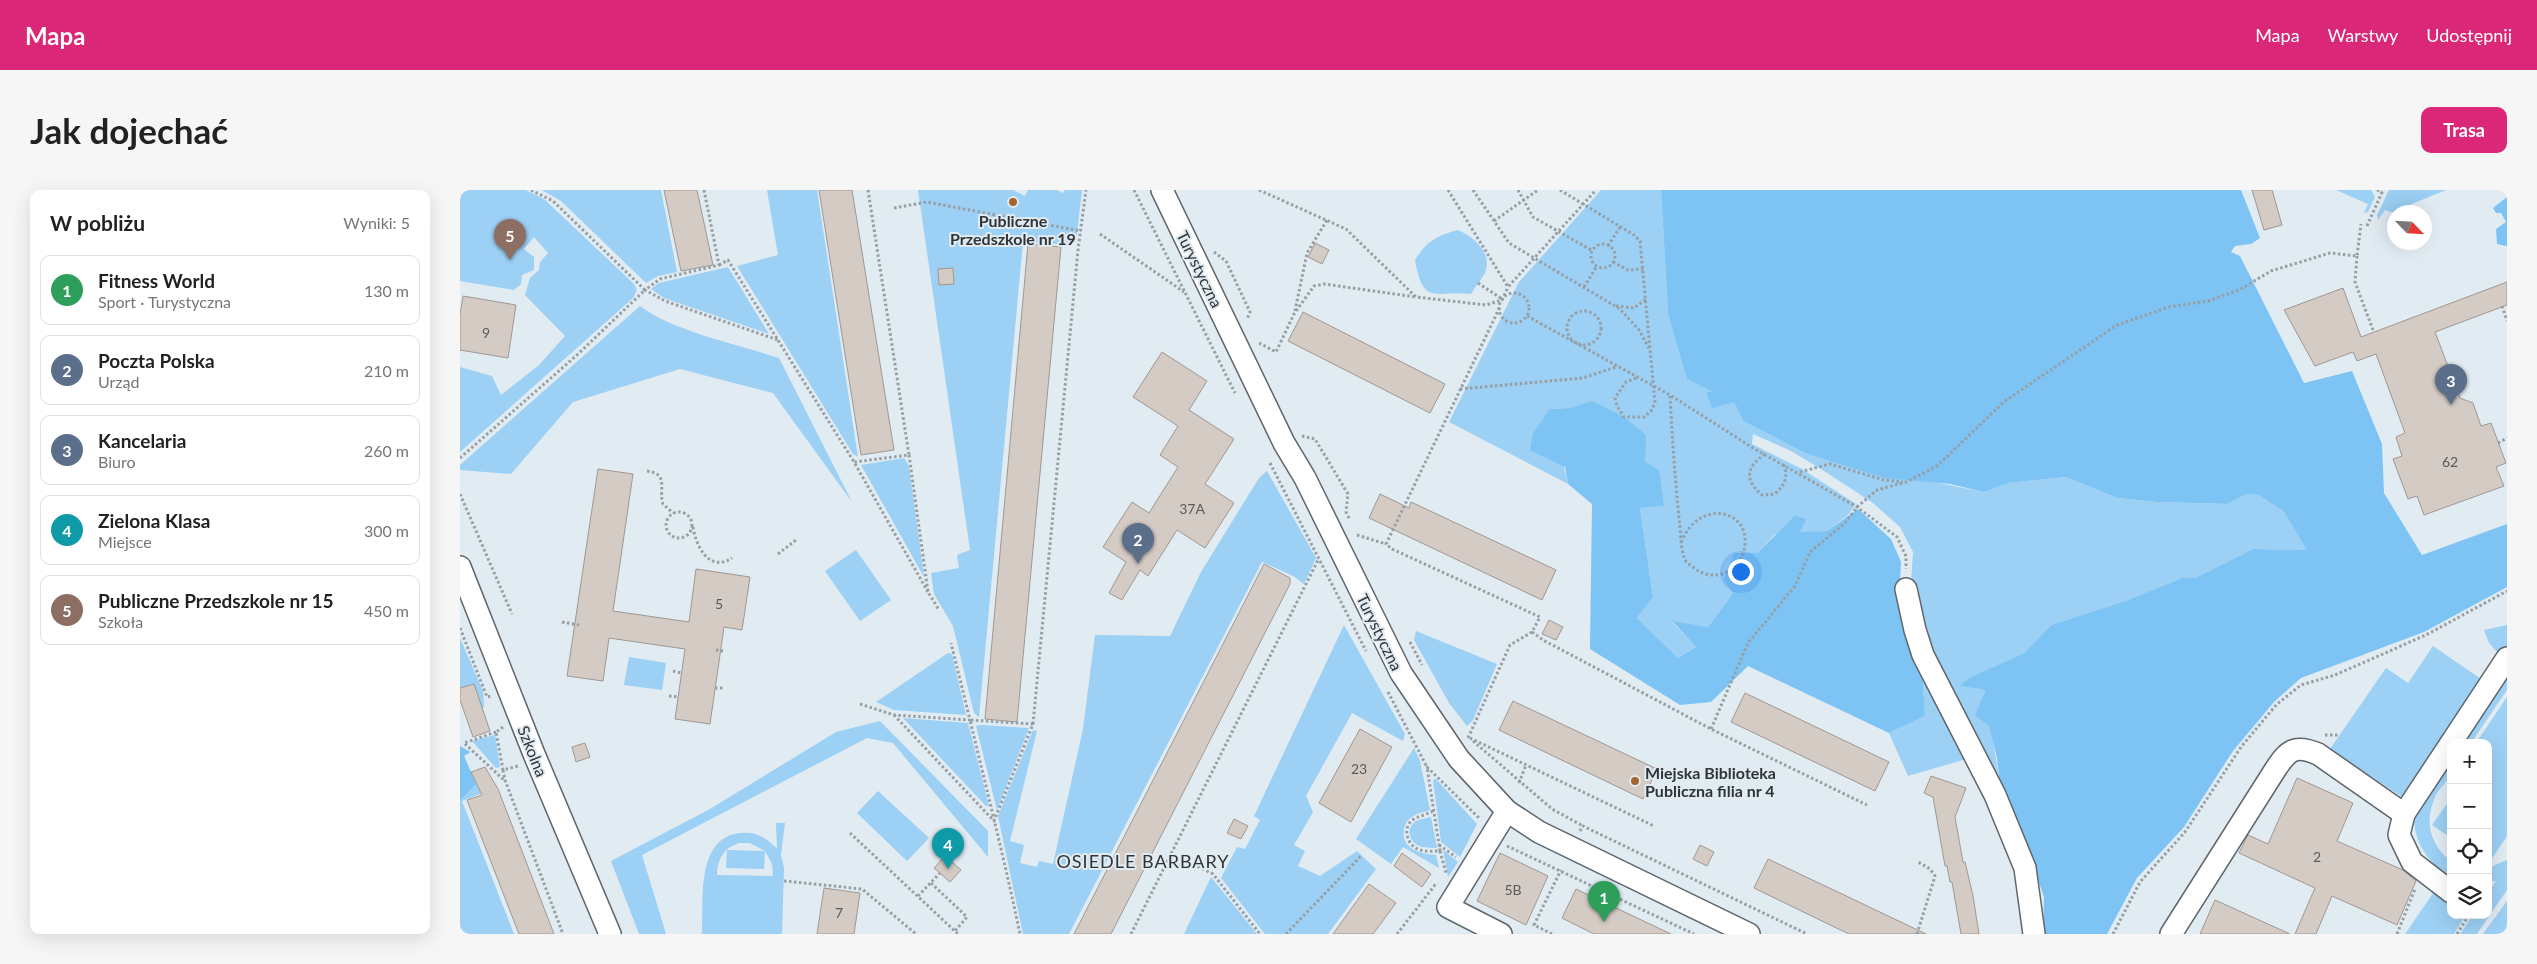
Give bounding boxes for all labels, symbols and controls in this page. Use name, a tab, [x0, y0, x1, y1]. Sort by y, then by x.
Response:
text: Mapa	[25, 21, 85, 50]
text: Mapa	[2255, 24, 2300, 46]
text: Warstwy	[2328, 24, 2398, 46]
text: Udostępnij	[2426, 24, 2512, 46]
button: Trasa	[2421, 107, 2507, 153]
text: Jak dojechać	[30, 109, 228, 151]
marker: Publiczne Przedszkole nr 19	[1007, 196, 1019, 208]
north arrow	[2387, 205, 2432, 250]
text: W pobliżu	[50, 210, 145, 235]
place label: Publiczne Przedszkole nr 19	[950, 211, 1076, 248]
text: Wyniki: 5	[343, 213, 410, 232]
pin: 5	[494, 219, 526, 260]
street label: Turystyczna	[1173, 228, 1227, 310]
text: Fitness World	[98, 269, 215, 292]
text: 1	[62, 281, 72, 300]
text: 130 m	[364, 281, 409, 300]
text: Sport · Turystyczna	[98, 292, 231, 311]
house number: 9	[482, 324, 490, 341]
text: Poczta Polska	[98, 349, 215, 372]
text: 2	[62, 361, 72, 380]
text: 210 m	[364, 361, 409, 380]
pin: 3	[2435, 364, 2467, 405]
text: Urząd	[98, 372, 140, 391]
text: Kancelaria	[98, 429, 186, 452]
text: 3	[62, 441, 72, 460]
text: 260 m	[364, 441, 409, 460]
text: Biuro	[98, 452, 136, 471]
house number: 62	[2442, 453, 2458, 470]
house number: 37A	[1179, 500, 1205, 517]
text: Zielona Klasa	[98, 509, 210, 532]
text: 4	[62, 521, 72, 540]
text: 300 m	[364, 521, 409, 540]
pin: 2	[1122, 523, 1154, 564]
text: Miejsce	[98, 532, 152, 551]
your location	[1728, 559, 1754, 585]
text: Publiczne Przedszkole nr 15	[98, 589, 334, 612]
street label: Turystyczna	[1353, 591, 1407, 673]
house number: 5	[715, 595, 723, 612]
text: 5	[62, 601, 72, 620]
text: 450 m	[364, 601, 409, 620]
text: Szkoła	[98, 612, 143, 631]
street label: Szkolna	[514, 723, 552, 779]
map controls	[2447, 739, 2492, 919]
button: +	[2447, 739, 2492, 784]
house number: 23	[1351, 760, 1367, 777]
place label: Miejska Biblioteka Publiczna filia nr 4	[1645, 763, 1776, 800]
marker: Miejska Biblioteka Publiczna filia nr 4	[1629, 775, 1641, 787]
button: −	[2447, 784, 2492, 829]
pin: 4	[932, 828, 964, 869]
button: locate	[2447, 829, 2492, 874]
house number: 2	[2313, 848, 2321, 865]
district label: OSIEDLE BARBARY	[1056, 850, 1230, 872]
button: layers	[2447, 874, 2492, 919]
house number: 5B	[1504, 881, 1522, 898]
pin: 1	[1588, 881, 1620, 922]
house number: 7	[835, 904, 843, 921]

